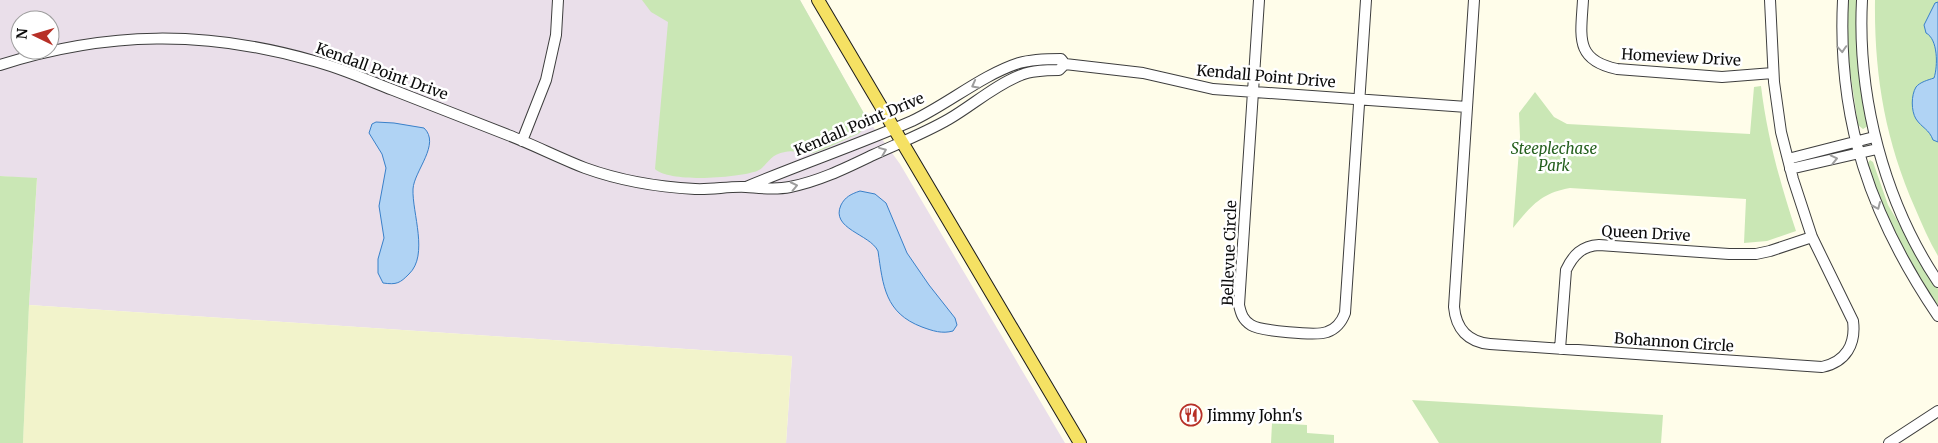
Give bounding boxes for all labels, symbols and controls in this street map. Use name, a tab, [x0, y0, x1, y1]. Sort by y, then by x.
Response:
north arrow	[10, 10, 60, 60]
text: N	[13, 28, 31, 40]
street label: Kendall Point Drive	[313, 38, 451, 104]
street label: Homeview Drive	[1621, 44, 1742, 70]
one-way arrow	[1837, 45, 1848, 53]
street label: Kendall Point Drive	[1196, 60, 1336, 92]
one-way arrow	[972, 79, 981, 89]
street label: Kendall Point Drive	[791, 88, 927, 160]
park label: Steeplechase Park	[1511, 139, 1597, 175]
one-way arrow	[878, 147, 887, 157]
one-way arrow	[1829, 154, 1838, 165]
one-way arrow	[789, 181, 798, 192]
street label: Bellevue Circle	[1218, 200, 1240, 306]
one-way arrow	[1871, 201, 1882, 210]
street label: Queen Drive	[1601, 221, 1691, 245]
street label: Bohannon Circle	[1614, 328, 1735, 356]
restaurant icon: Jimmy John's	[1179, 403, 1203, 427]
place label: Jimmy John's	[1206, 406, 1302, 425]

